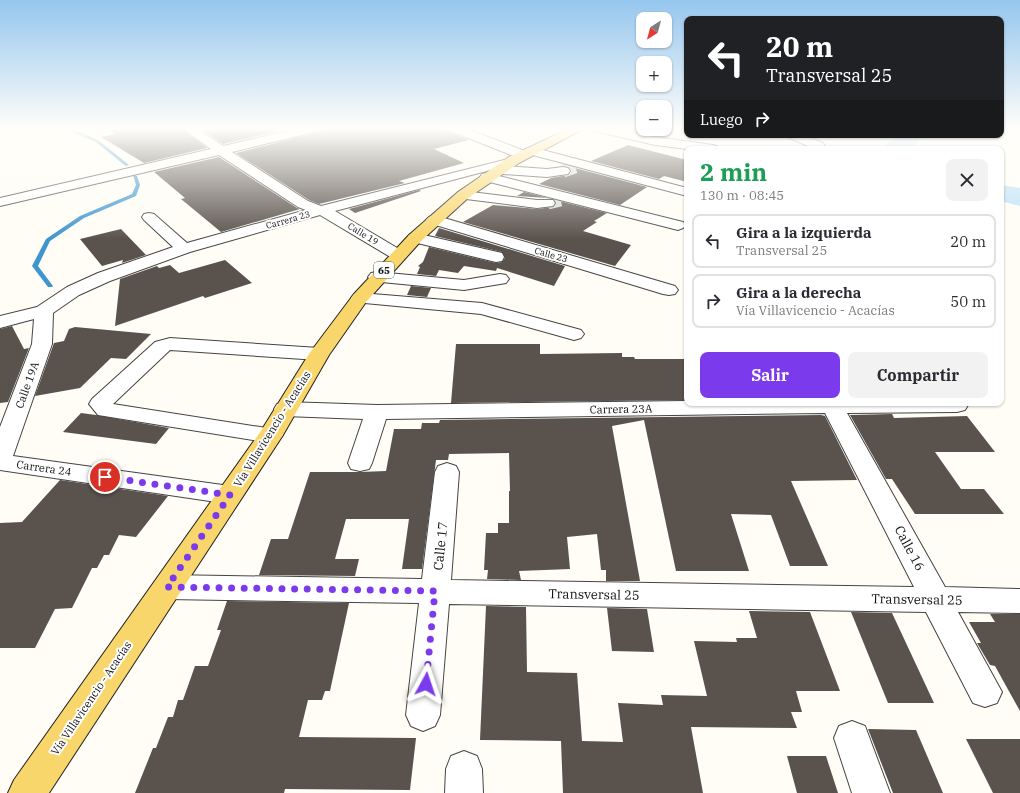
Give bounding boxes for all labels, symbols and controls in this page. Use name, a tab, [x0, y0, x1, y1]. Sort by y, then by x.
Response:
north arrow	[636, 12, 672, 48]
map controls	[636, 12, 672, 136]
text: 20 m	[766, 28, 833, 65]
icon: left	[700, 32, 752, 84]
button: +	[636, 56, 672, 92]
text: Transversal 25	[766, 64, 892, 87]
button: −	[636, 100, 672, 136]
icon: right	[751, 108, 773, 130]
text: Luego	[700, 110, 743, 129]
text: 2 min	[700, 156, 767, 188]
button: close	[946, 159, 988, 201]
text: 130 m · 08:45	[700, 187, 784, 204]
street label: Carrera 23	[265, 208, 311, 231]
street label: Calle 19	[346, 220, 381, 247]
text: Gira a la izquierda	[736, 223, 872, 242]
icon: left	[702, 230, 724, 252]
text: 20 m	[950, 232, 986, 251]
text: Transversal 25	[736, 242, 827, 259]
street label: Calle 23	[533, 245, 569, 264]
road number: 65	[374, 262, 394, 278]
text: Gira a la derecha	[736, 283, 861, 302]
icon: right	[702, 290, 724, 312]
text: 50 m	[950, 292, 986, 311]
text: Vía Villavicencio - Acacías	[736, 302, 895, 319]
button: Salir	[700, 352, 840, 398]
button: Compartir	[848, 352, 988, 398]
street label: Calle 19A	[12, 359, 42, 410]
street label: Vía Villavicencio - Acacías	[230, 368, 314, 490]
street label: Carrera 23A	[589, 401, 653, 417]
street label: Carrera 24	[16, 457, 73, 479]
pin	[88, 460, 122, 494]
icon: arrive	[94, 466, 116, 488]
street label: Calle 17	[429, 521, 452, 571]
street label: Calle 16	[891, 523, 929, 574]
street label: Transversal 25	[548, 585, 640, 604]
street label: Transversal 25	[871, 590, 963, 609]
street label: Vía Villavicencio - Acacías	[48, 638, 134, 758]
position arrow	[405, 663, 447, 705]

